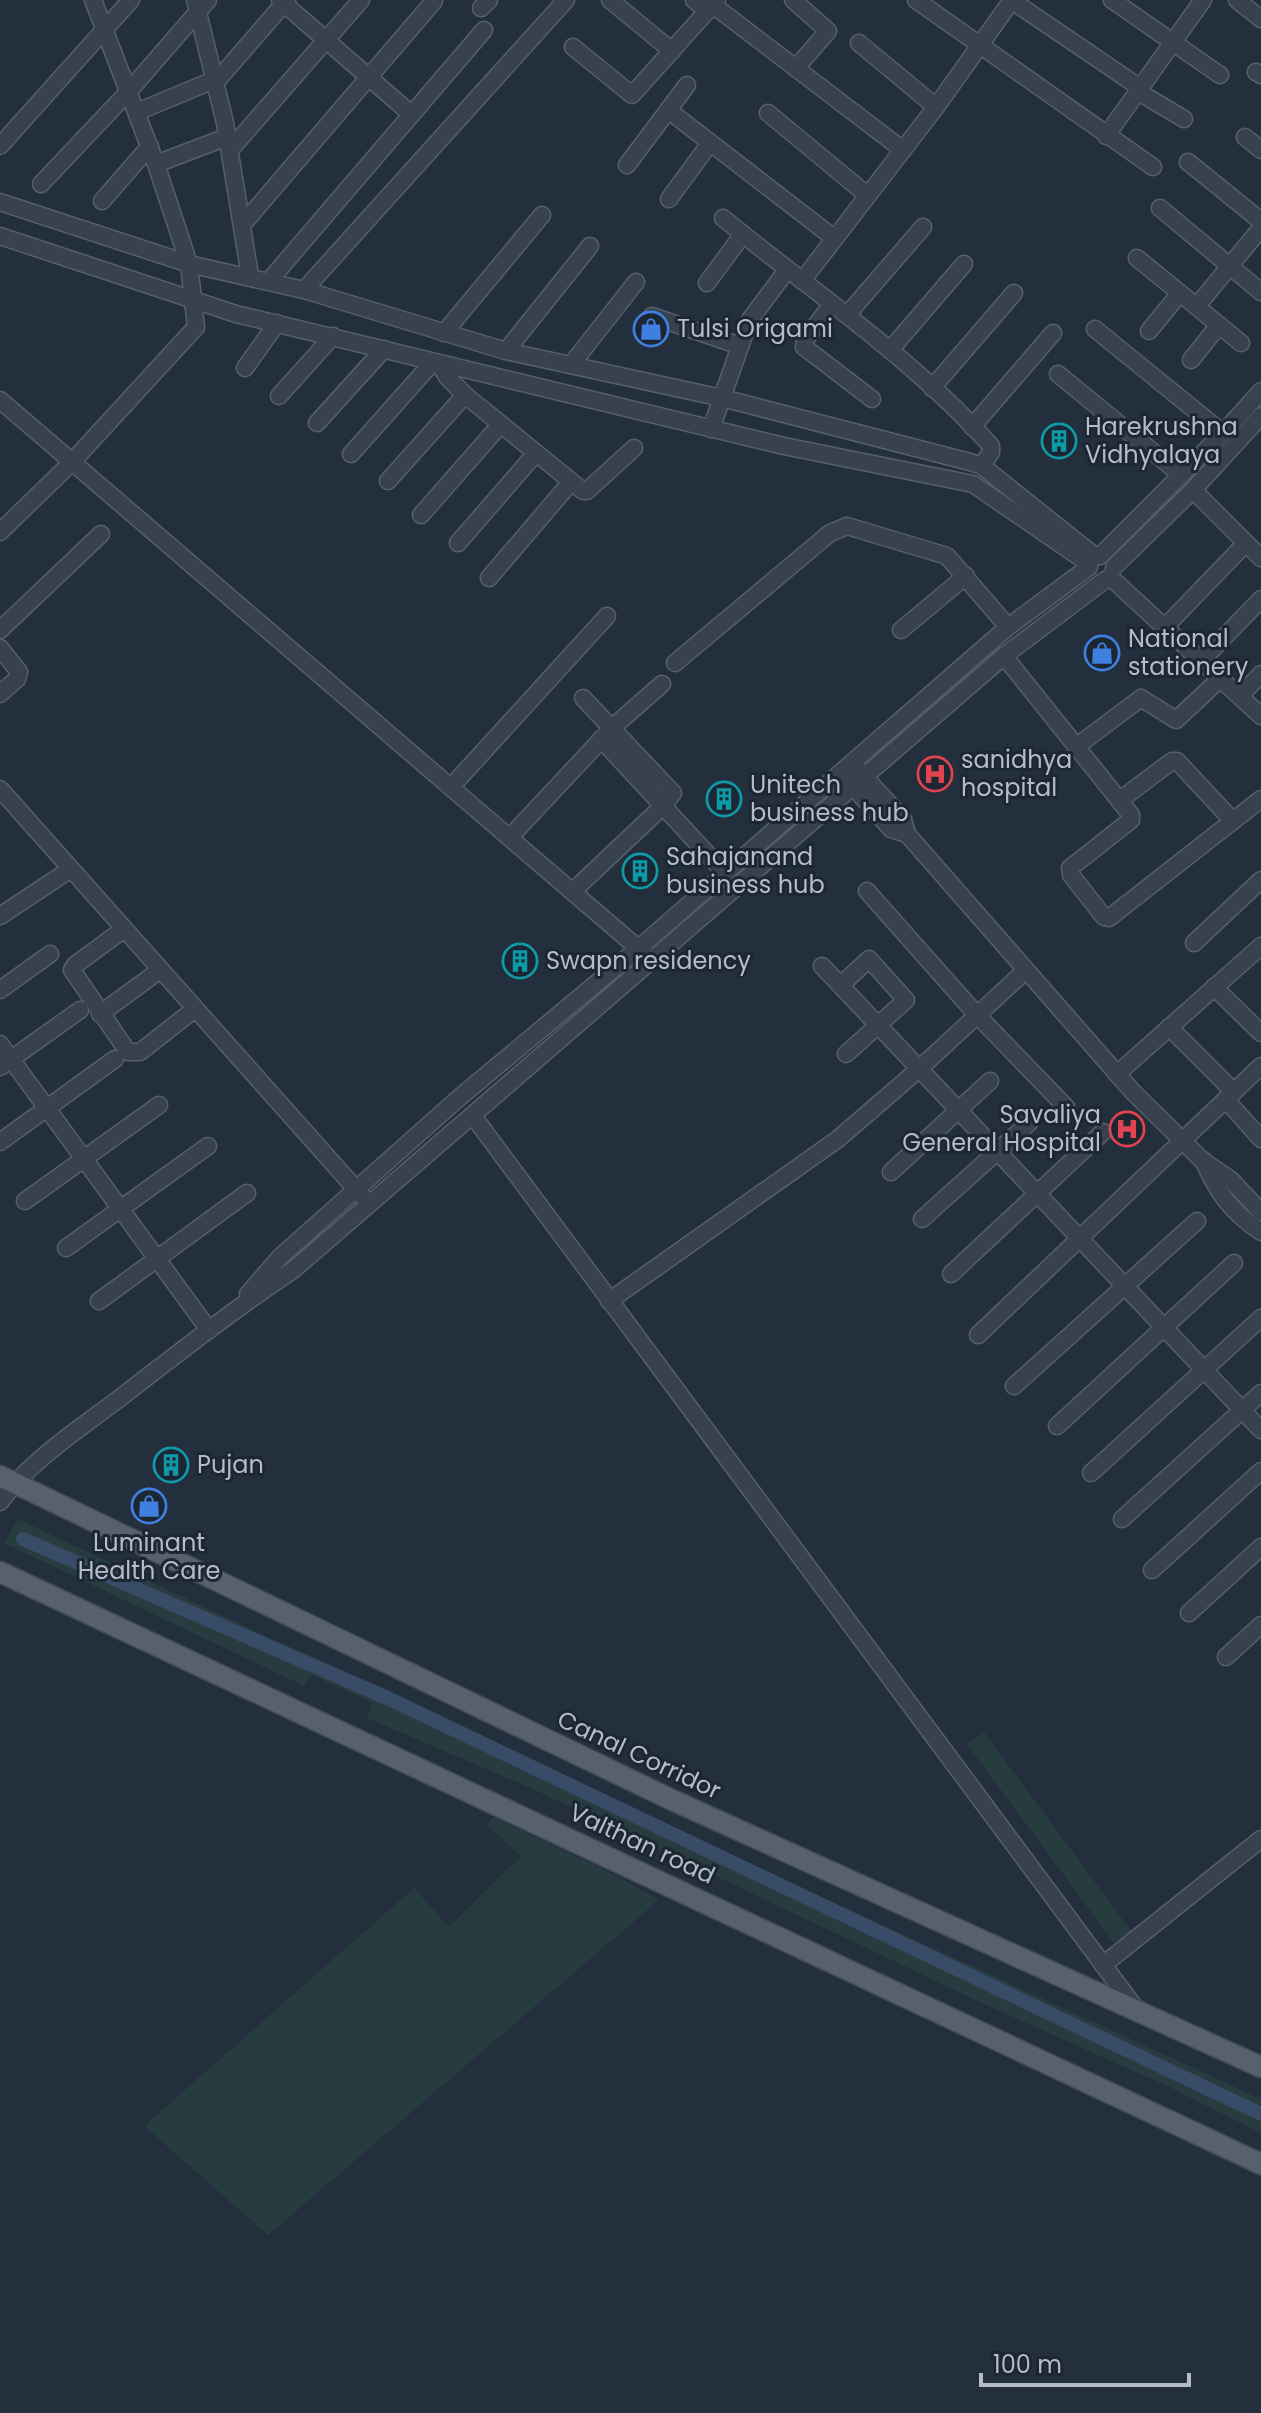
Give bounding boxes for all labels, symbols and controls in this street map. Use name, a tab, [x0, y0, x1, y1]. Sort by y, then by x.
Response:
shop icon: Tulsi Origami	[632, 310, 670, 348]
place label: Tulsi Origami	[677, 312, 833, 345]
place label: Harekrushna Vidhyalaya	[1085, 410, 1238, 471]
building icon: Harekrushna Vidhyalaya	[1040, 422, 1078, 460]
place label: National stationery	[1128, 622, 1249, 683]
shop icon: National stationery	[1083, 634, 1121, 672]
place label: sanidhya hospital	[961, 743, 1072, 804]
hospital icon: sanidhya hospital	[916, 755, 954, 793]
place label: Unitech business hub	[750, 768, 909, 829]
building icon: Unitech business hub	[705, 780, 743, 818]
place label: Sahajanand business hub	[666, 840, 825, 901]
building icon: Sahajanand business hub	[621, 852, 659, 890]
building icon: Swapn residency	[501, 942, 539, 980]
place label: Swapn residency	[546, 944, 751, 977]
place label: Savaliya General Hospital	[902, 1098, 1101, 1159]
hospital icon: Savaliya General Hospital	[1108, 1110, 1146, 1148]
building icon: Pujan	[152, 1446, 190, 1484]
place label: Pujan	[197, 1448, 264, 1481]
shop icon: Luminant Health Care	[130, 1487, 168, 1525]
place label: Luminant Health Care	[78, 1526, 220, 1587]
street label: Canal Corridor	[552, 1702, 726, 1807]
street label: Valthan road	[564, 1795, 720, 1892]
scale bar	[981, 2337, 1189, 2387]
text: 100 m	[993, 2348, 1062, 2381]

